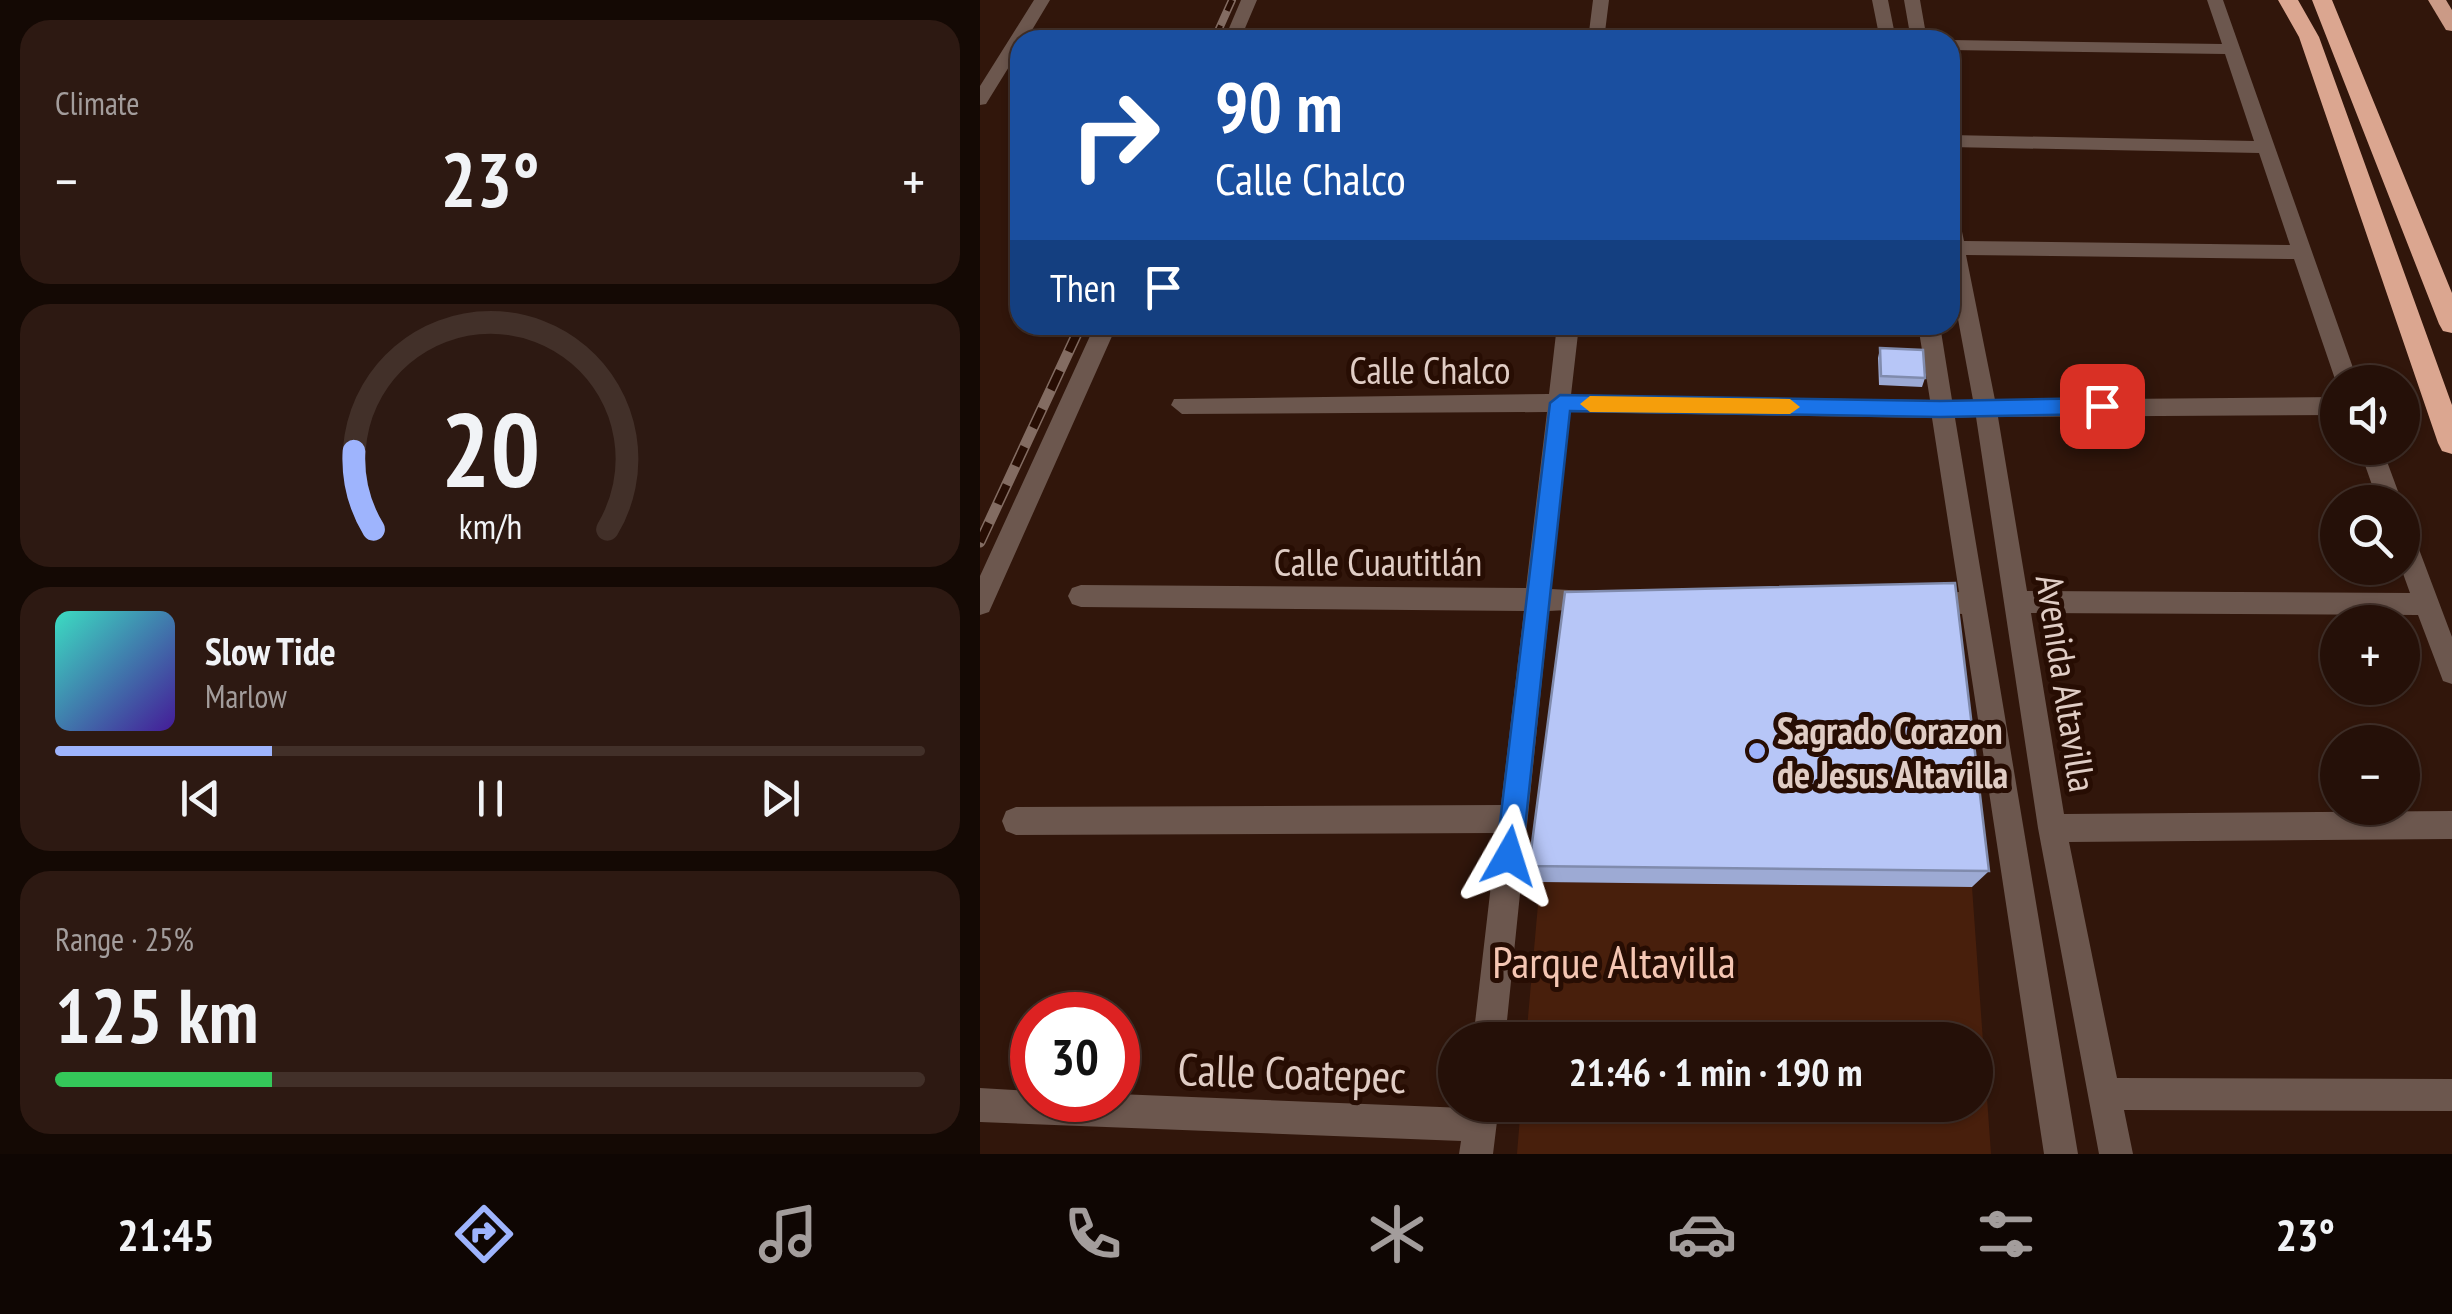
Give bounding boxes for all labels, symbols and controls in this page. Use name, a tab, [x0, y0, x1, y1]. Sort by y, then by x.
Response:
text: 90 m	[1215, 61, 1343, 151]
icon: right	[1050, 70, 1180, 200]
text: Climate	[55, 82, 139, 124]
text: 23°	[440, 131, 540, 228]
text: −	[55, 145, 78, 216]
text: +	[902, 145, 925, 216]
text: Calle Chalco	[1215, 149, 1406, 207]
icon: arrive	[1136, 260, 1191, 315]
text: Then	[1050, 263, 1116, 312]
street label: Calle Chalco	[1349, 345, 1511, 394]
pin	[2060, 364, 2145, 449]
map controls	[2320, 365, 2420, 825]
button: sound	[2320, 365, 2420, 465]
icon: arrive	[2075, 379, 2130, 434]
text: 20	[440, 381, 540, 516]
button: search	[2320, 485, 2420, 585]
text: km/h	[458, 503, 522, 549]
street label: Calle Cuautitlán	[1274, 537, 1482, 586]
street label: Avenida Altavilla	[2026, 571, 2108, 795]
button: +	[2320, 605, 2420, 705]
text: Slow Tide	[205, 626, 336, 675]
text: Marlow	[205, 675, 287, 717]
place label: Sagrado Corazon de Jesus Altavilla	[1777, 705, 2008, 798]
button: −	[2320, 725, 2420, 825]
marker: Sagrado Corazon de Jesus Altavilla	[1746, 740, 1768, 762]
icon: previous	[173, 771, 228, 826]
icon: pause	[463, 771, 518, 826]
icon: next	[753, 771, 808, 826]
position arrow	[1457, 804, 1561, 908]
text: Range · 25%	[55, 918, 194, 960]
park label: Parque Altavilla	[1492, 932, 1736, 990]
text: 125 km	[55, 967, 259, 1064]
speed limit sign: 30	[1010, 992, 1140, 1122]
street label: Calle Coatepec	[1177, 1039, 1407, 1105]
text: 21:46 · 1 min · 190 m	[1569, 1047, 1862, 1096]
icon: directions	[449, 1199, 519, 1269]
icon: music	[753, 1199, 823, 1269]
icon: phone	[1058, 1199, 1128, 1269]
icon: climate	[1362, 1199, 1432, 1269]
icon: car	[1667, 1199, 1737, 1269]
icon: filters	[1971, 1199, 2041, 1269]
text: 21:45	[117, 1205, 215, 1263]
text: 23°	[2275, 1205, 2335, 1263]

